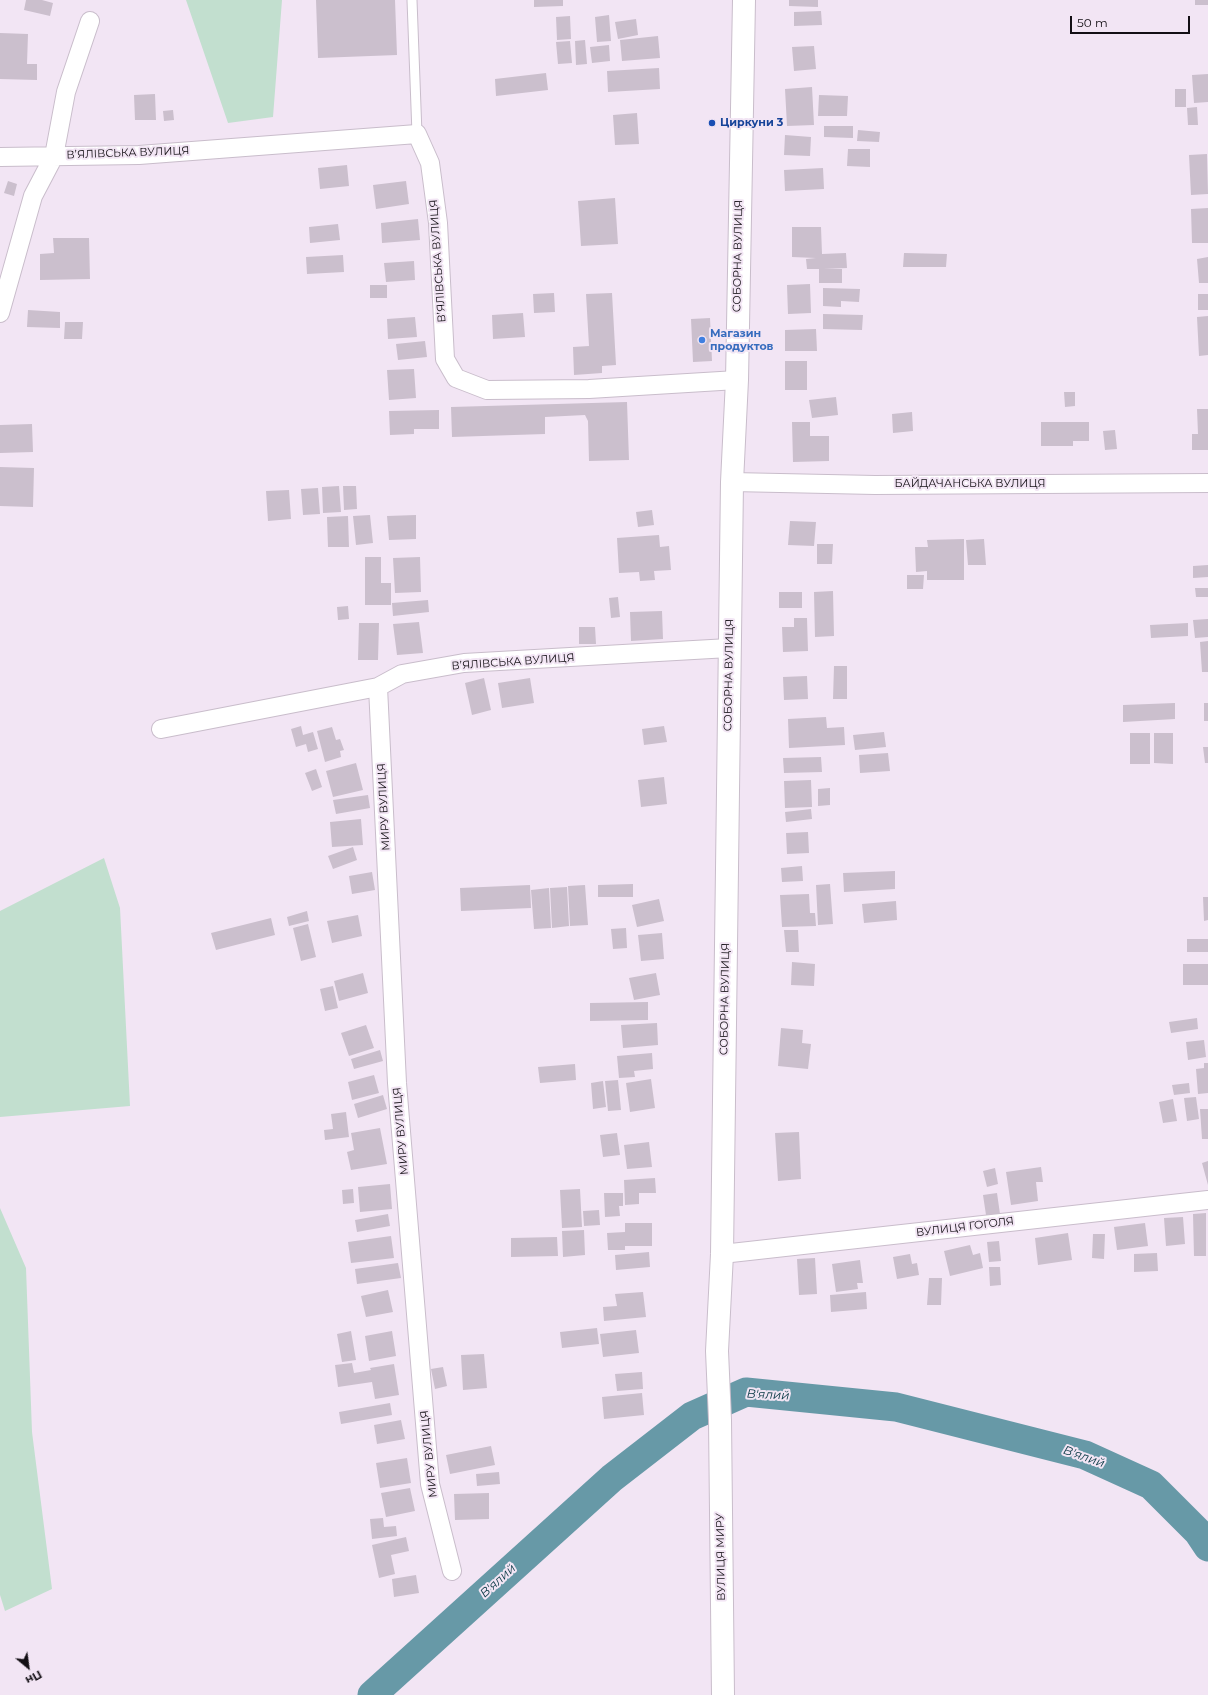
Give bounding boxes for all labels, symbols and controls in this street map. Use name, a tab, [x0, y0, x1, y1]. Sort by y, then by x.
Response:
scale bar	[1072, 8, 1192, 34]
text: 50 m	[1077, 15, 1108, 30]
place label: Циркуни 3	[720, 116, 783, 130]
marker: Циркуни 3	[707, 118, 717, 128]
street label: В’ЯЛІВСЬКА ВУЛИЦЯ	[66, 144, 190, 162]
street label: В’ЯЛІВСЬКА ВУЛИЦЯ	[427, 199, 449, 323]
street label: СОБОРНА ВУЛИЦЯ	[730, 200, 746, 312]
place label: Магазин продуктов	[710, 327, 773, 353]
marker: Магазин продуктов	[697, 335, 707, 345]
street label: БАЙДАЧАНСЬКА ВУЛИЦЯ	[894, 477, 1046, 491]
street label: СОБОРНА ВУЛИЦЯ	[721, 619, 737, 731]
street label: В’ЯЛІВСЬКА ВУЛИЦЯ	[451, 651, 575, 673]
street label: МИРУ ВУЛИЦЯ	[375, 763, 393, 851]
street label: СОБОРНА ВУЛИЦЯ	[717, 943, 733, 1055]
street label: МИРУ ВУЛИЦЯ	[391, 1087, 411, 1175]
street label: ВУЛИЦЯ ГОГОЛЯ	[915, 1214, 1015, 1240]
water label: В'ялий	[746, 1387, 790, 1403]
street label: МИРУ ВУЛИЦЯ	[418, 1410, 440, 1498]
water label: В'ялий	[1061, 1443, 1107, 1471]
street label: ВУЛИЦЯ МИРУ	[714, 1513, 728, 1601]
water label: В'ялий	[477, 1561, 519, 1601]
north arrow	[8, 1647, 48, 1687]
text: Пн	[23, 1667, 44, 1688]

